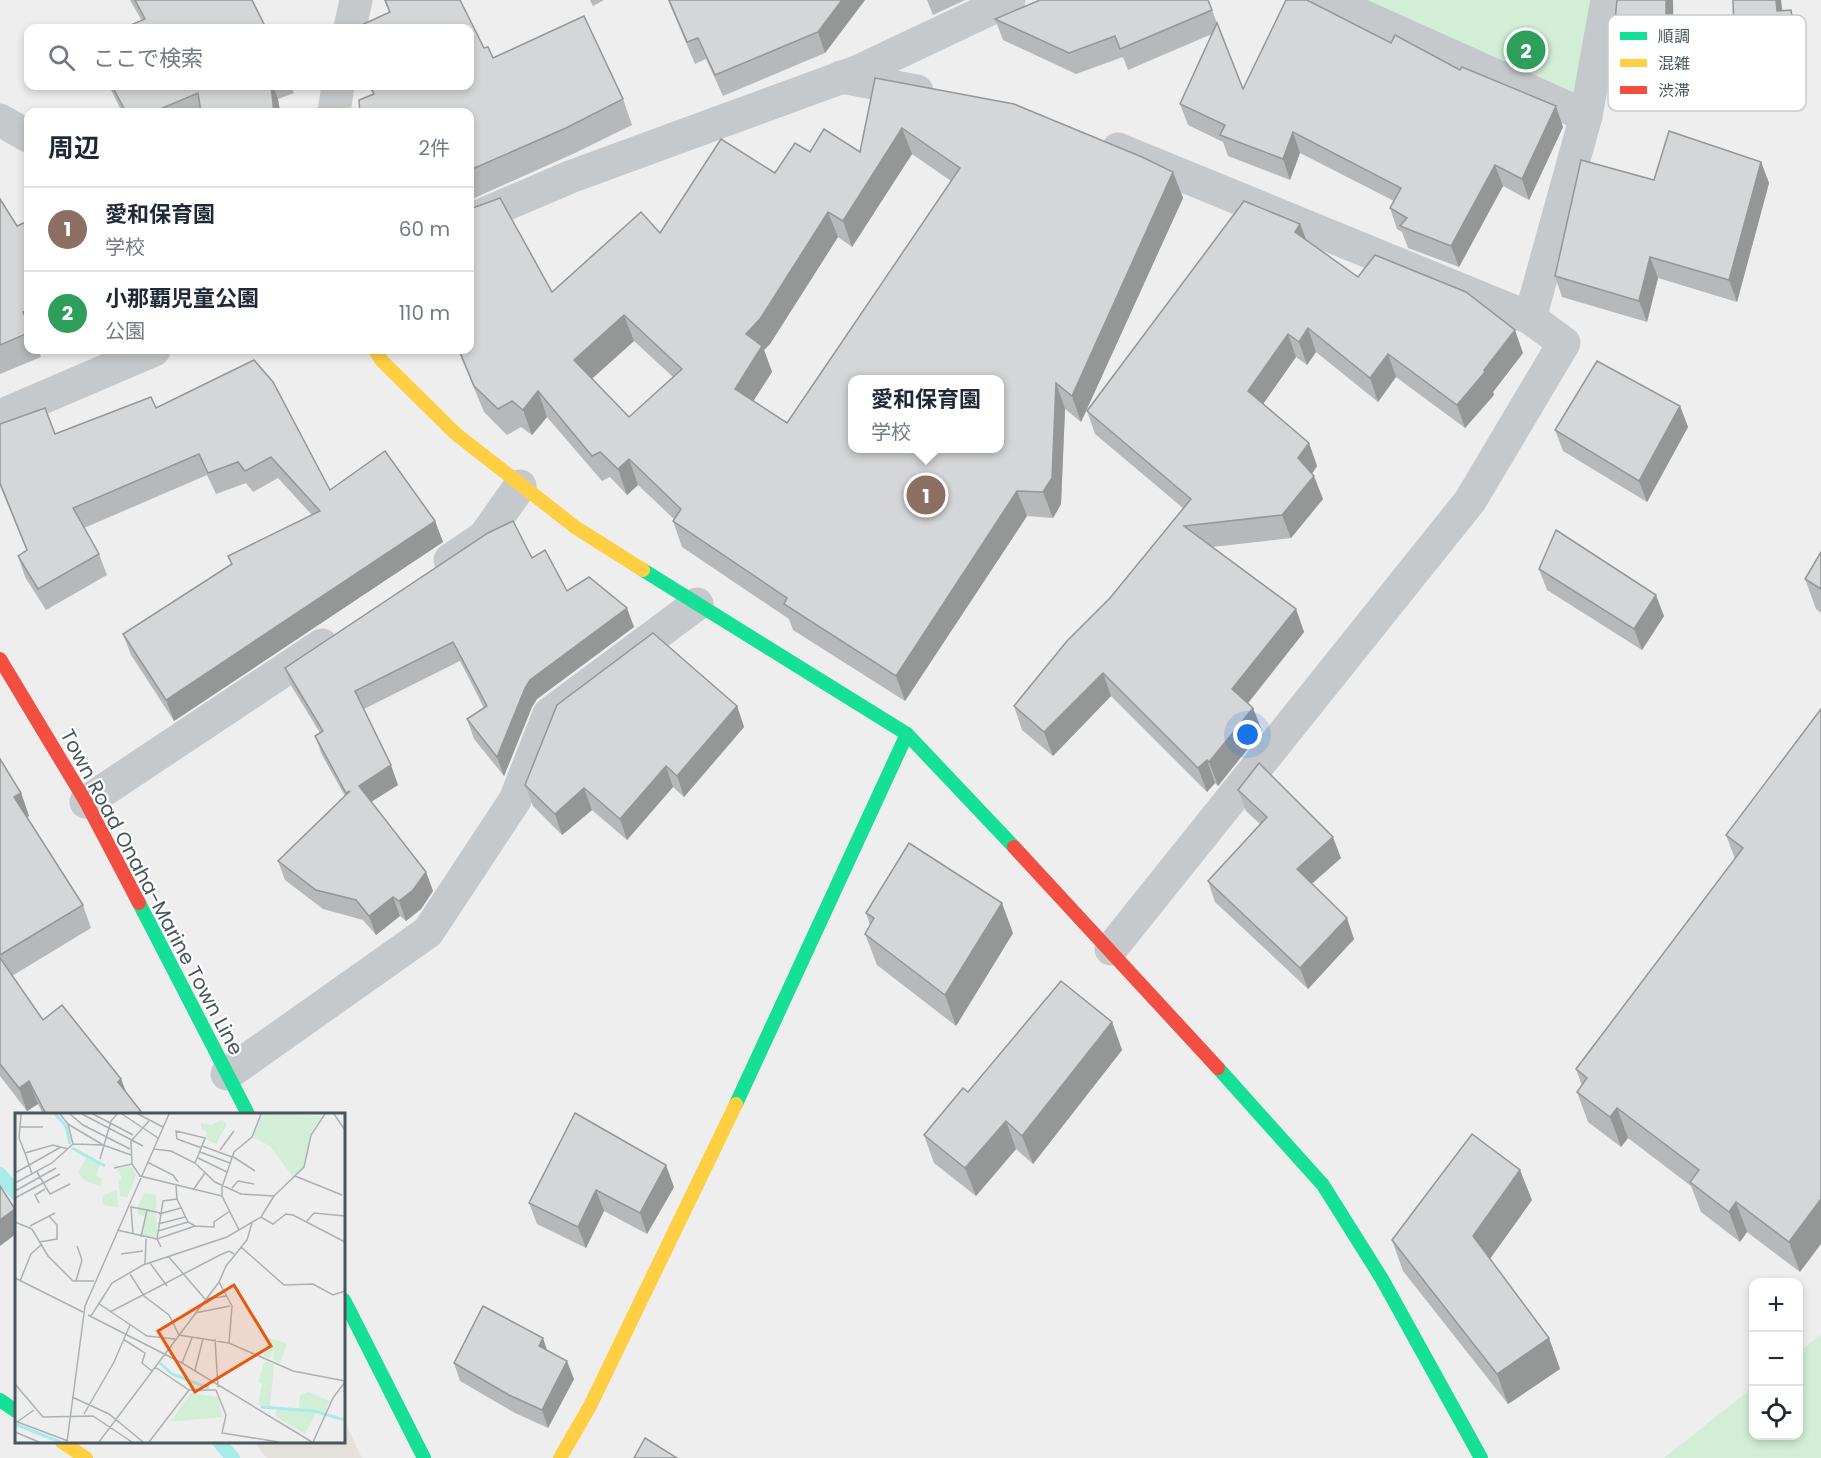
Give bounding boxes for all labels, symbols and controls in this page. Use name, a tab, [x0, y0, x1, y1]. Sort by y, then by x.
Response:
legend	[1608, 15, 1806, 111]
search box	[24, 24, 474, 90]
text: 順調	[1658, 25, 1690, 48]
pin: 2	[1506, 28, 1546, 72]
icon: search	[45, 41, 78, 74]
text: ここで検索	[93, 43, 203, 74]
text: 混雑	[1658, 52, 1690, 75]
text: 渋滞	[1658, 79, 1690, 102]
text: 周辺	[48, 130, 100, 166]
text: 2件	[419, 134, 450, 162]
text: 愛和保育園	[105, 199, 215, 230]
text: 1	[64, 215, 71, 243]
text: 60 m	[399, 215, 450, 243]
text: 学校	[105, 233, 145, 261]
text: 小那覇児童公園	[105, 283, 259, 314]
text: 2	[62, 299, 73, 327]
text: 110 m	[399, 299, 450, 327]
text: 公園	[105, 317, 145, 345]
popup	[848, 375, 1004, 453]
text: 愛和保育園	[871, 384, 981, 415]
text: 学校	[871, 418, 911, 446]
pin: 1	[906, 472, 946, 518]
your location	[1233, 720, 1262, 749]
street label: Town Road Onaha-Marine Town Line	[54, 724, 250, 1060]
inset map	[15, 1113, 345, 1443]
map controls	[1749, 1278, 1803, 1440]
button: +	[1749, 1278, 1803, 1332]
button: −	[1749, 1332, 1803, 1386]
button: locate	[1749, 1386, 1803, 1440]

